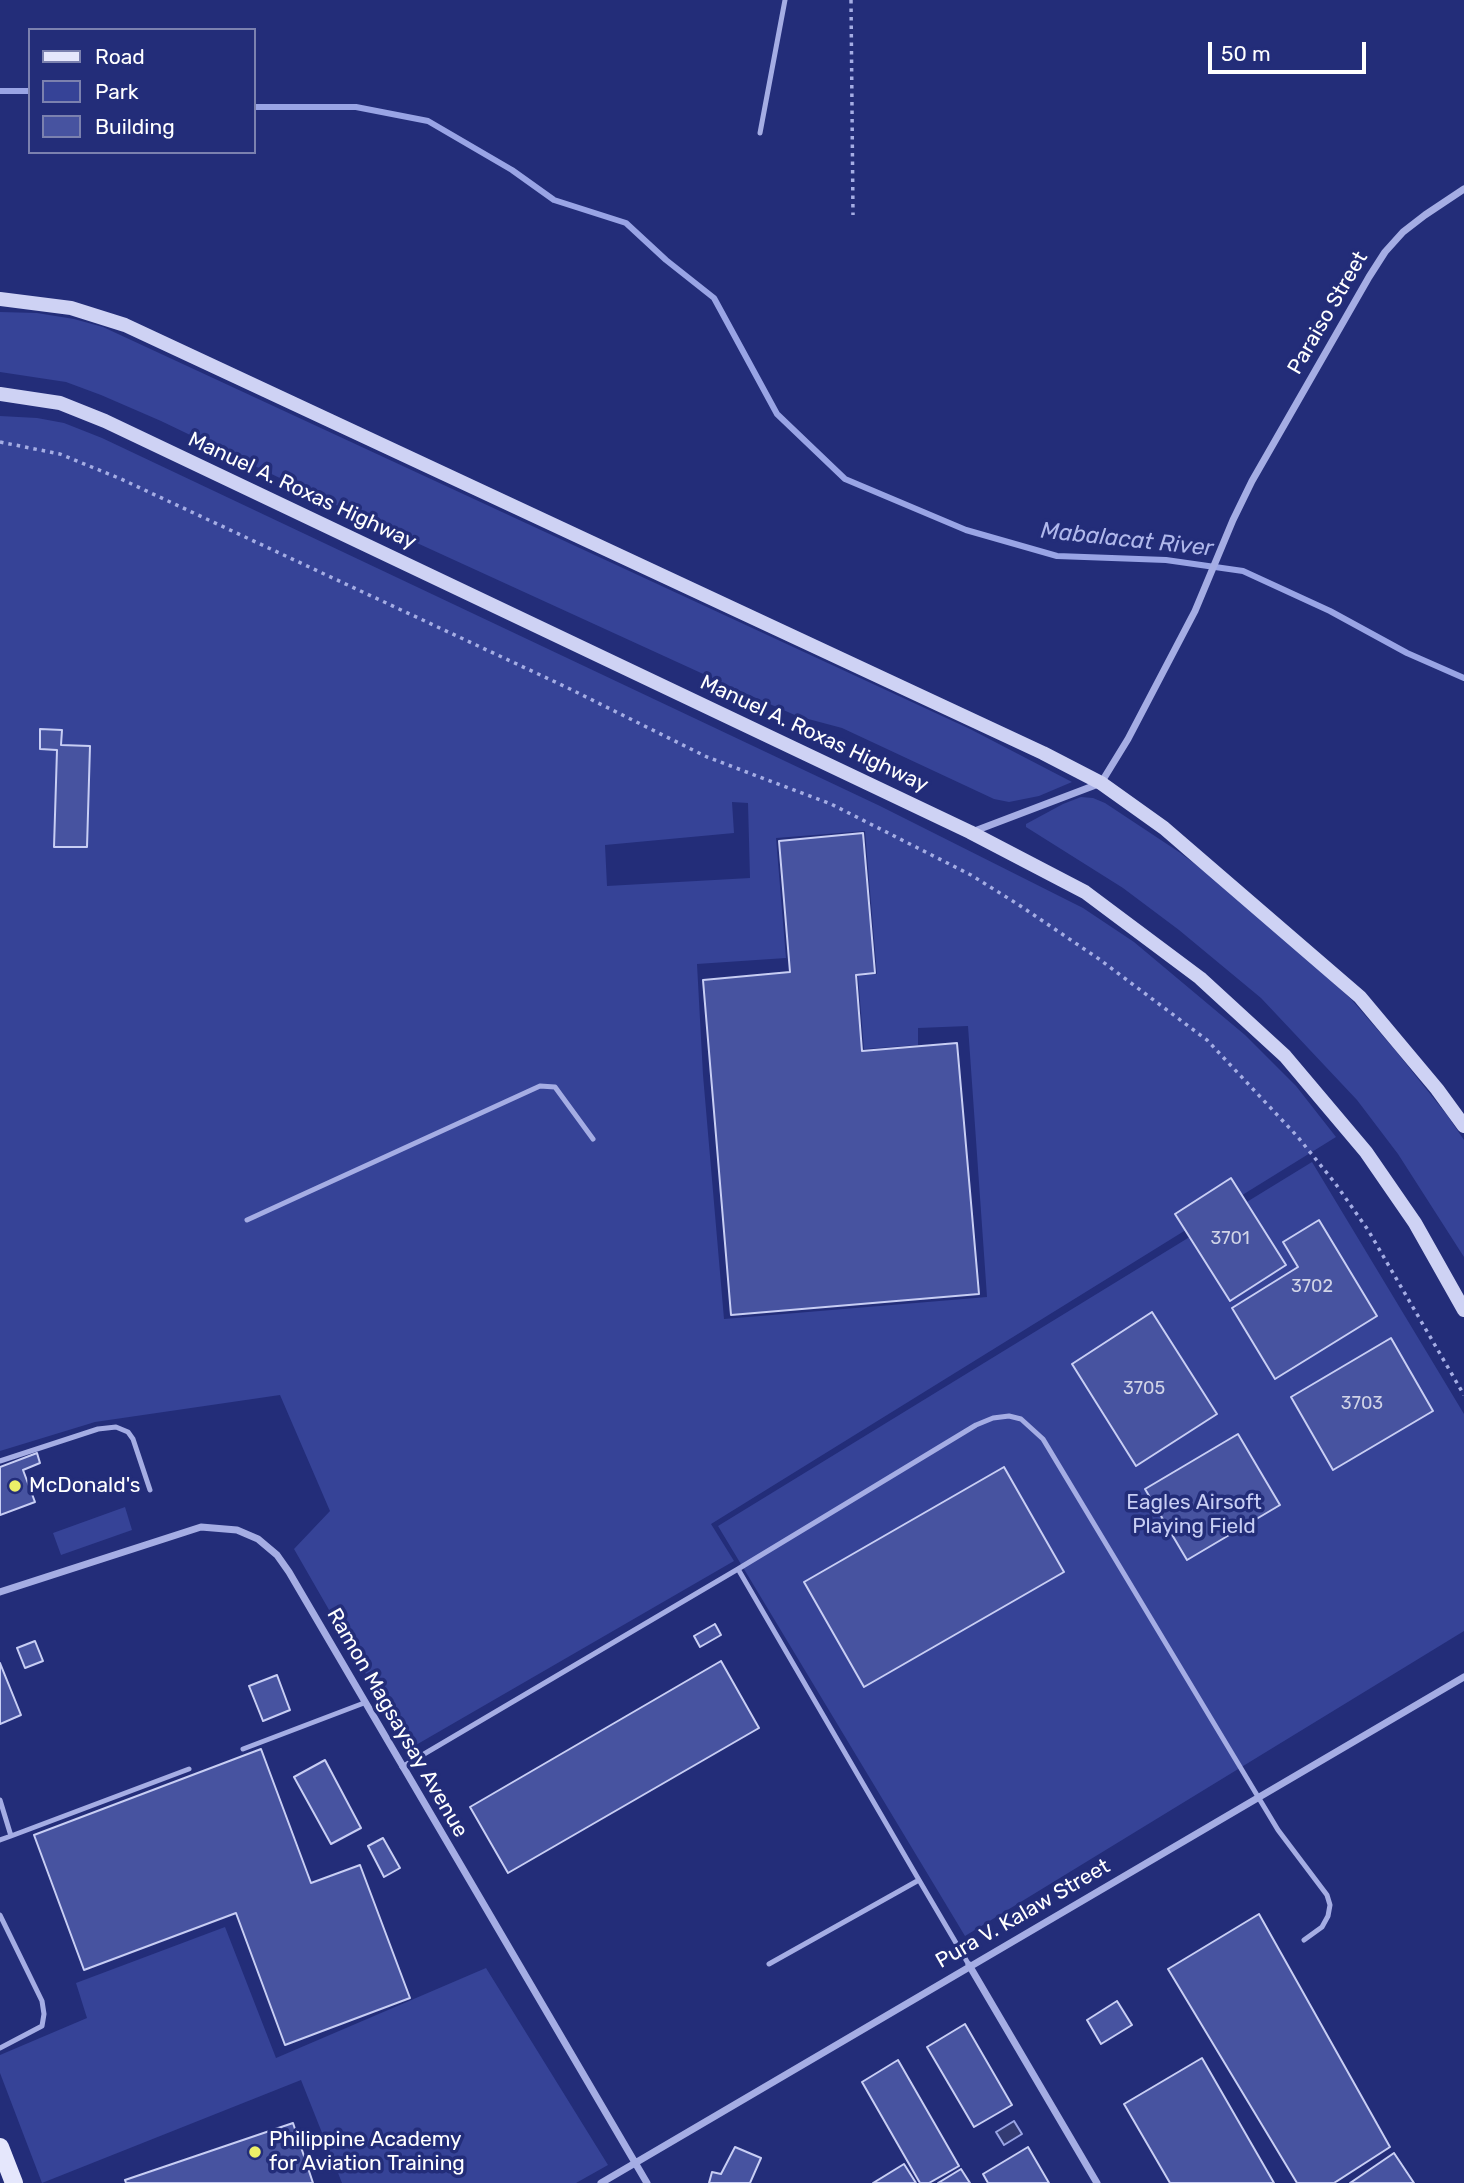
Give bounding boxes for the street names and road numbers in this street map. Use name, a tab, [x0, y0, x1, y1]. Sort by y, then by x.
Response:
street label: Paraiso Street	[1283, 247, 1373, 379]
street label: Manuel A. Roxas Highway	[184, 427, 420, 555]
street label: Manuel A. Roxas Highway	[696, 670, 932, 798]
street label: Ramon Magsaysay Avenue	[321, 1604, 473, 1842]
street label: Pura V. Kalaw Street	[931, 1854, 1115, 1974]

